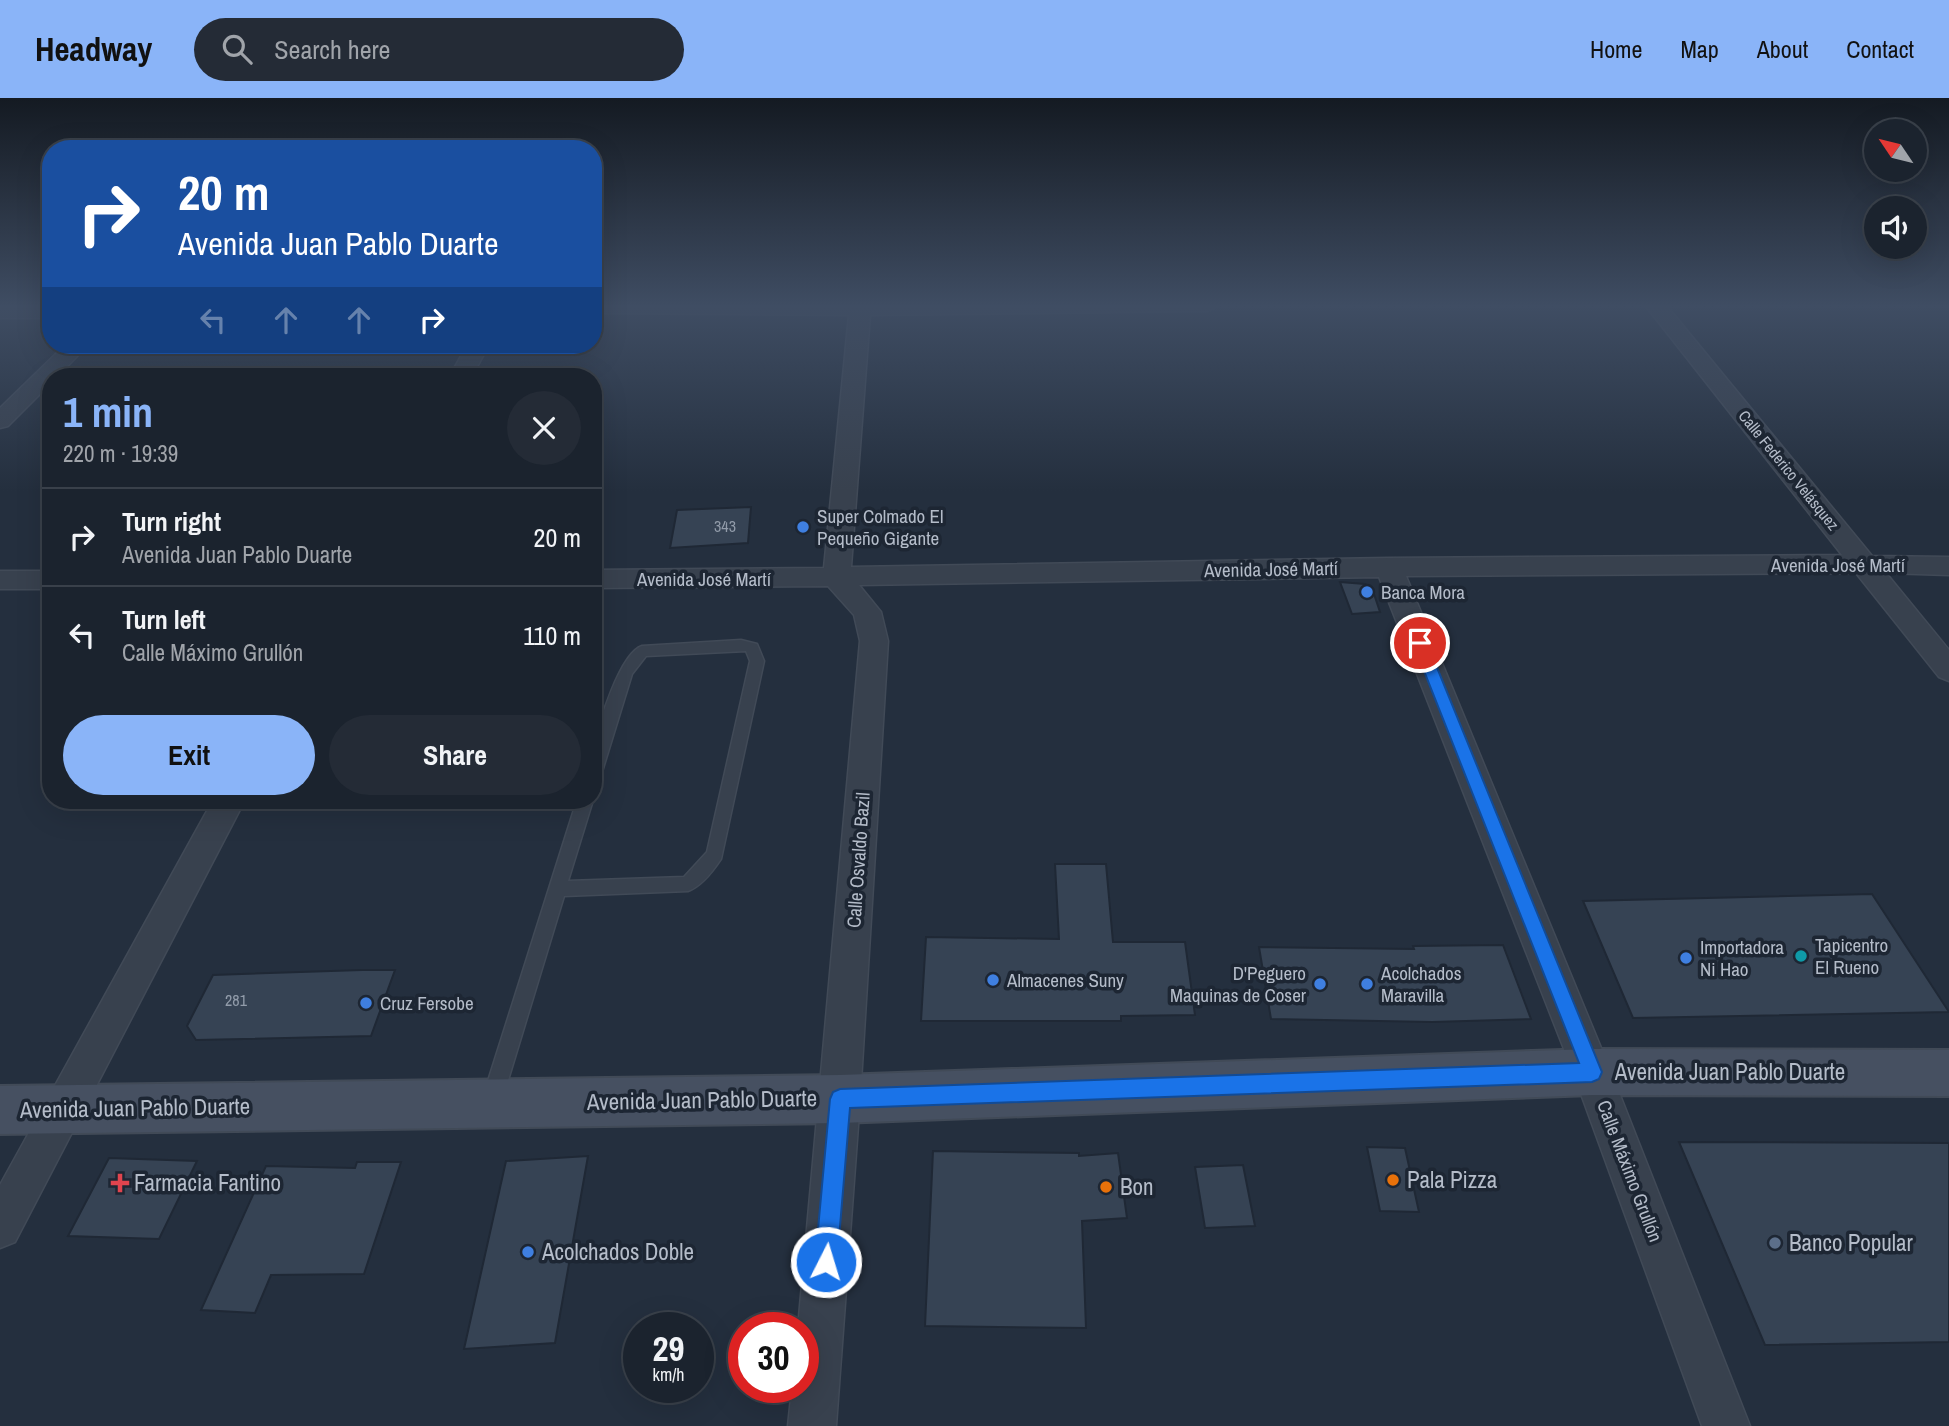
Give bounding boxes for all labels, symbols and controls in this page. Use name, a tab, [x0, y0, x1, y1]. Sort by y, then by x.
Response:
search box	[194, 18, 684, 81]
text: Headway	[35, 27, 152, 71]
icon: search	[218, 30, 256, 68]
text: Search here	[274, 32, 390, 67]
text: Home	[1590, 33, 1642, 65]
text: Map	[1680, 33, 1719, 65]
text: About	[1757, 33, 1808, 65]
text: Contact	[1846, 33, 1914, 65]
north arrow	[1864, 119, 1927, 182]
map controls	[1864, 119, 1927, 259]
text: 20 m	[178, 159, 270, 225]
icon: right	[63, 168, 154, 259]
button: sound	[1864, 196, 1927, 259]
text: Avenida Juan Pablo Duarte	[178, 222, 498, 265]
icon: left	[194, 301, 232, 339]
icon: ahead	[267, 301, 305, 339]
icon: ahead	[340, 301, 378, 339]
icon: right	[413, 301, 451, 339]
text: 1 min	[63, 384, 153, 440]
button: close	[507, 391, 581, 465]
street label: Calle Federico Velásquez	[1734, 405, 1845, 535]
text: 220 m · 19:39	[63, 438, 178, 469]
place label: Super Colmado El Pequeño Gigante	[817, 503, 943, 551]
text: Turn right	[122, 504, 221, 539]
house number: 343	[714, 515, 736, 537]
icon: right	[63, 518, 101, 556]
marker: Super Colmado El Pequeño Gigante	[795, 519, 811, 535]
text: 20 m	[534, 520, 581, 555]
text: Avenida Juan Pablo Duarte	[122, 539, 352, 570]
street label: Avenida José Martí	[1770, 552, 1906, 578]
street label: Avenida José Martí	[1203, 555, 1339, 583]
street label: Avenida José Martí	[636, 566, 772, 592]
place label: Banca Mora	[1381, 579, 1465, 605]
marker: Banca Mora	[1359, 584, 1375, 600]
text: Turn left	[122, 602, 206, 637]
pin	[1390, 613, 1450, 673]
icon: left	[63, 616, 101, 654]
text: 110 m	[523, 618, 581, 653]
icon: arrive	[1401, 624, 1439, 662]
text: Calle Máximo Grullón	[122, 637, 303, 668]
button: Exit	[63, 715, 315, 795]
button: Share	[329, 715, 581, 795]
street label: Calle Osvaldo Bazil	[840, 791, 876, 929]
place label: Tapicentro El Rueno	[1815, 932, 1888, 980]
place label: Importadora Ni Hao	[1700, 934, 1784, 982]
marker: Tapicentro El Rueno	[1793, 948, 1809, 964]
marker: Importadora Ni Hao	[1678, 950, 1694, 966]
place label: D'Peguero Maquinas de Coser	[1170, 960, 1307, 1008]
place label: Acolchados Maravilla	[1380, 960, 1462, 1008]
place label: Almacenes Suny	[1006, 967, 1124, 993]
marker: Almacenes Suny	[985, 972, 1001, 988]
marker: D'Peguero Maquinas de Coser	[1312, 976, 1328, 992]
marker: Acolchados Maravilla	[1359, 976, 1375, 992]
house number: 281	[225, 989, 248, 1011]
place label: Cruz Fersobe	[380, 990, 474, 1016]
marker: Cruz Fersobe	[358, 995, 374, 1011]
street label: Avenida Juan Pablo Duarte	[1614, 1056, 1845, 1087]
street label: Avenida Juan Pablo Duarte	[586, 1082, 817, 1117]
street label: Avenida Juan Pablo Duarte	[19, 1090, 250, 1125]
street label: Calle Máximo Grullón	[1591, 1096, 1669, 1246]
place label: Pala Pizza	[1407, 1164, 1498, 1195]
place label: Farmacia Fantino	[134, 1167, 281, 1198]
place label: Bon	[1120, 1171, 1154, 1202]
marker: Pala Pizza	[1385, 1172, 1401, 1188]
marker: Farmacia Fantino	[112, 1175, 128, 1191]
marker: Bon	[1098, 1179, 1114, 1195]
position arrow	[789, 1225, 863, 1299]
place label: Banco Popular	[1789, 1227, 1913, 1258]
marker: Banco Popular	[1767, 1235, 1783, 1251]
place label: Acolchados Doble	[541, 1236, 694, 1267]
marker: Acolchados Doble	[520, 1244, 536, 1260]
speed limit sign: 30	[728, 1312, 819, 1403]
text: 29	[653, 1325, 684, 1372]
text: km/h	[653, 1362, 685, 1387]

